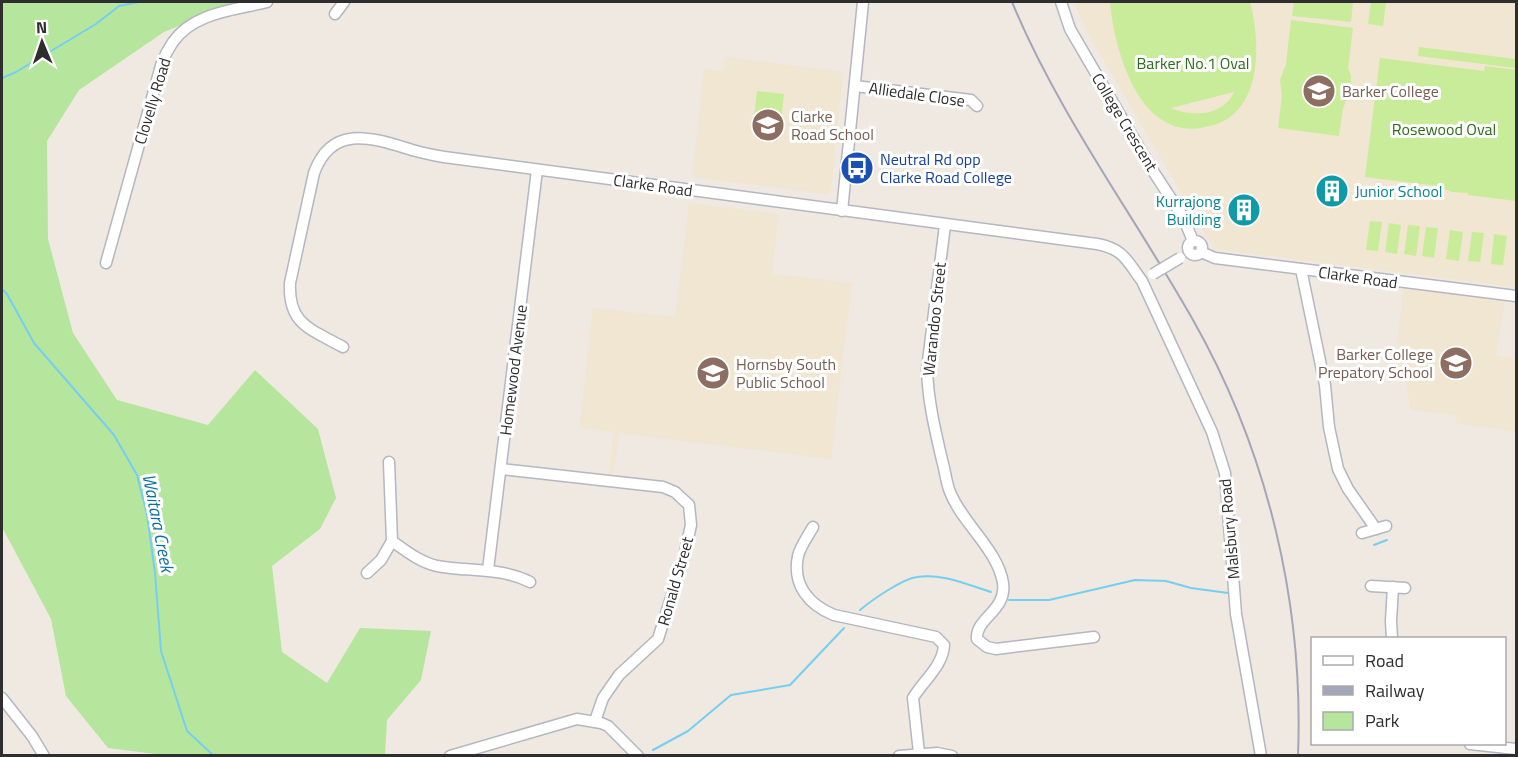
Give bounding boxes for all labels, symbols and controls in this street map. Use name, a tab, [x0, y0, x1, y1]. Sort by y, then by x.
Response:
north arrow	[12, 12, 72, 72]
text: N	[36, 15, 47, 39]
park label: Barker No.1 Oval	[1137, 51, 1249, 75]
street label: Clovelly Road	[127, 55, 177, 147]
street label: College Crescent	[1086, 68, 1164, 176]
school or university icon: Barker College	[1301, 73, 1337, 109]
street label: Alliedale Close	[867, 75, 967, 113]
place label: Barker College	[1342, 79, 1439, 103]
place label: Clarke Road School	[791, 104, 874, 146]
school or university icon: Clarke Road School	[750, 107, 786, 143]
park label: Rosewood Oval	[1392, 117, 1496, 141]
place label: Neutral Rd opp Clarke Road College	[880, 147, 1012, 189]
bus stop icon: Neutral Rd opp Clarke Road College	[839, 150, 875, 186]
street label: Clarke Road	[612, 168, 694, 202]
building icon: Junior School	[1314, 173, 1350, 209]
place label: Junior School	[1355, 179, 1443, 203]
place label: Kurrajong Building	[1156, 189, 1221, 231]
building icon: Kurrajong Building	[1226, 192, 1262, 228]
street label: Clarke Road	[1317, 260, 1399, 294]
street label: Warandoo Street	[916, 261, 952, 377]
street label: Homewood Avenue	[493, 303, 533, 437]
place label: Barker College Prepatory School	[1318, 342, 1433, 384]
school or university icon: Barker College Prepatory School	[1438, 345, 1474, 381]
place label: Hornsby South Public School	[736, 352, 836, 394]
school or university icon: Hornsby South Public School	[695, 355, 731, 391]
water label: Waitara Creek	[136, 471, 182, 576]
street label: Malsbury Road	[1213, 478, 1245, 580]
street label: Ronald Street	[651, 533, 699, 628]
legend	[1311, 637, 1506, 745]
text: Road	[1365, 647, 1404, 674]
text: Railway	[1365, 677, 1425, 704]
text: Park	[1365, 707, 1400, 734]

